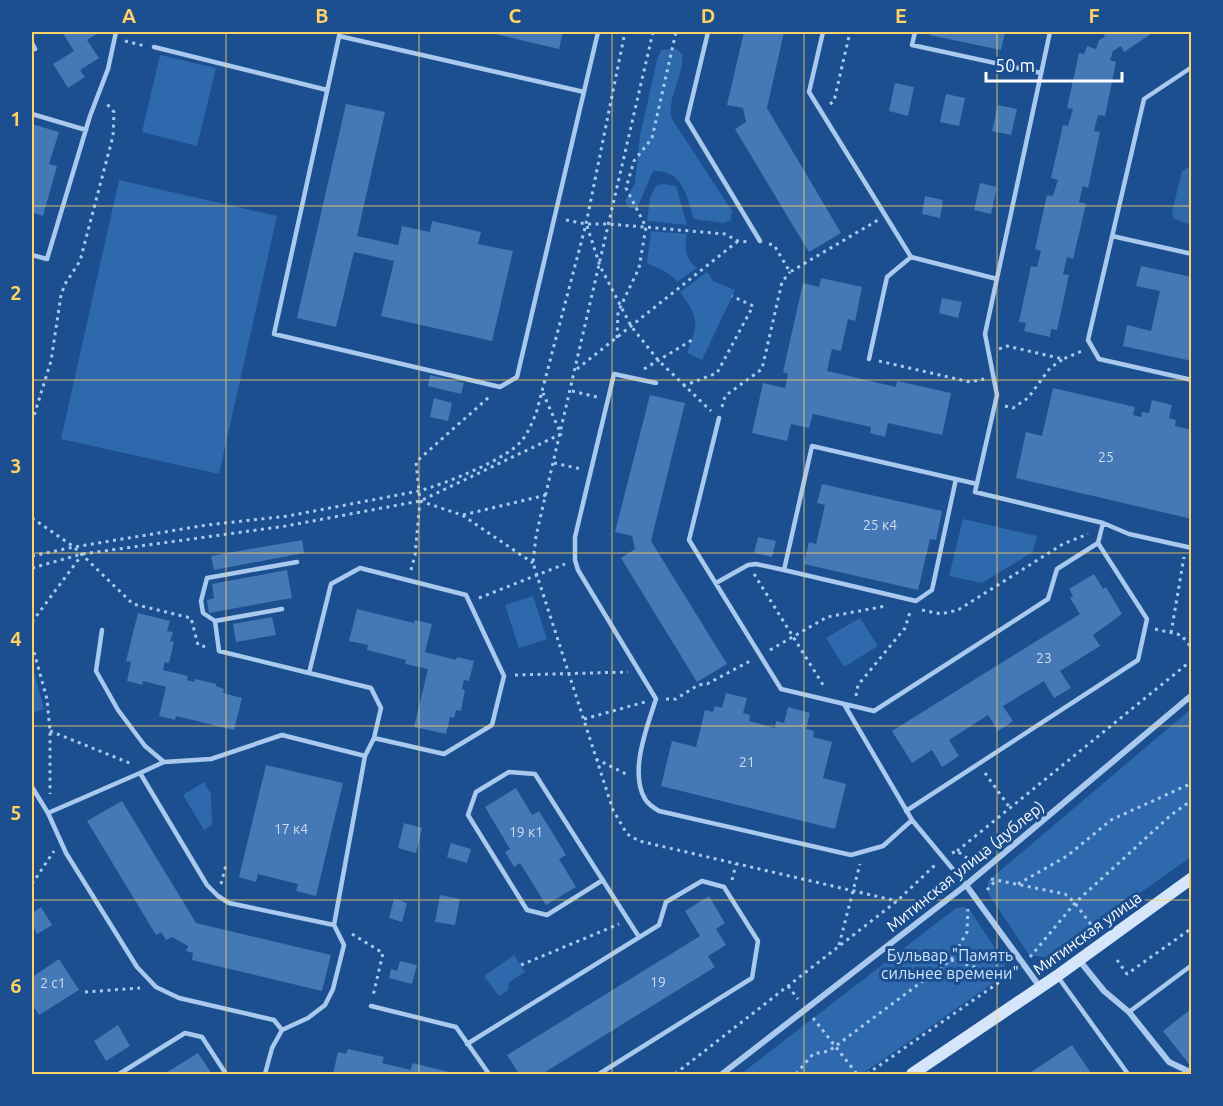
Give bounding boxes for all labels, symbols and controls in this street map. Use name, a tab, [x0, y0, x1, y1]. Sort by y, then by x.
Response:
text: A	[122, 4, 136, 27]
text: B	[315, 4, 329, 27]
text: C	[509, 4, 522, 27]
text: D	[701, 4, 715, 27]
text: E	[895, 4, 907, 27]
text: F	[1088, 4, 1100, 27]
scale bar	[986, 45, 1122, 83]
text: 50 m	[995, 55, 1035, 75]
text: 1	[10, 107, 22, 130]
text: 2	[10, 281, 22, 304]
house number: 25	[1098, 449, 1114, 465]
text: 3	[10, 454, 22, 477]
house number: 25 к4	[863, 517, 897, 533]
text: 4	[10, 627, 22, 650]
house number: 23	[1036, 650, 1052, 666]
house number: 21	[739, 754, 755, 770]
street label: Митинская улица (дублер)	[883, 797, 1048, 936]
text: 5	[10, 801, 22, 824]
house number: 17 к4	[274, 821, 308, 837]
house number: 19 к1	[509, 824, 543, 840]
street label: Митинская улица	[1029, 888, 1145, 978]
park label: Бульвар "Память сильнее времени"	[881, 946, 1019, 982]
text: 6	[10, 974, 22, 997]
house number: 19	[650, 974, 666, 990]
house number: 2 с1	[40, 975, 66, 991]

